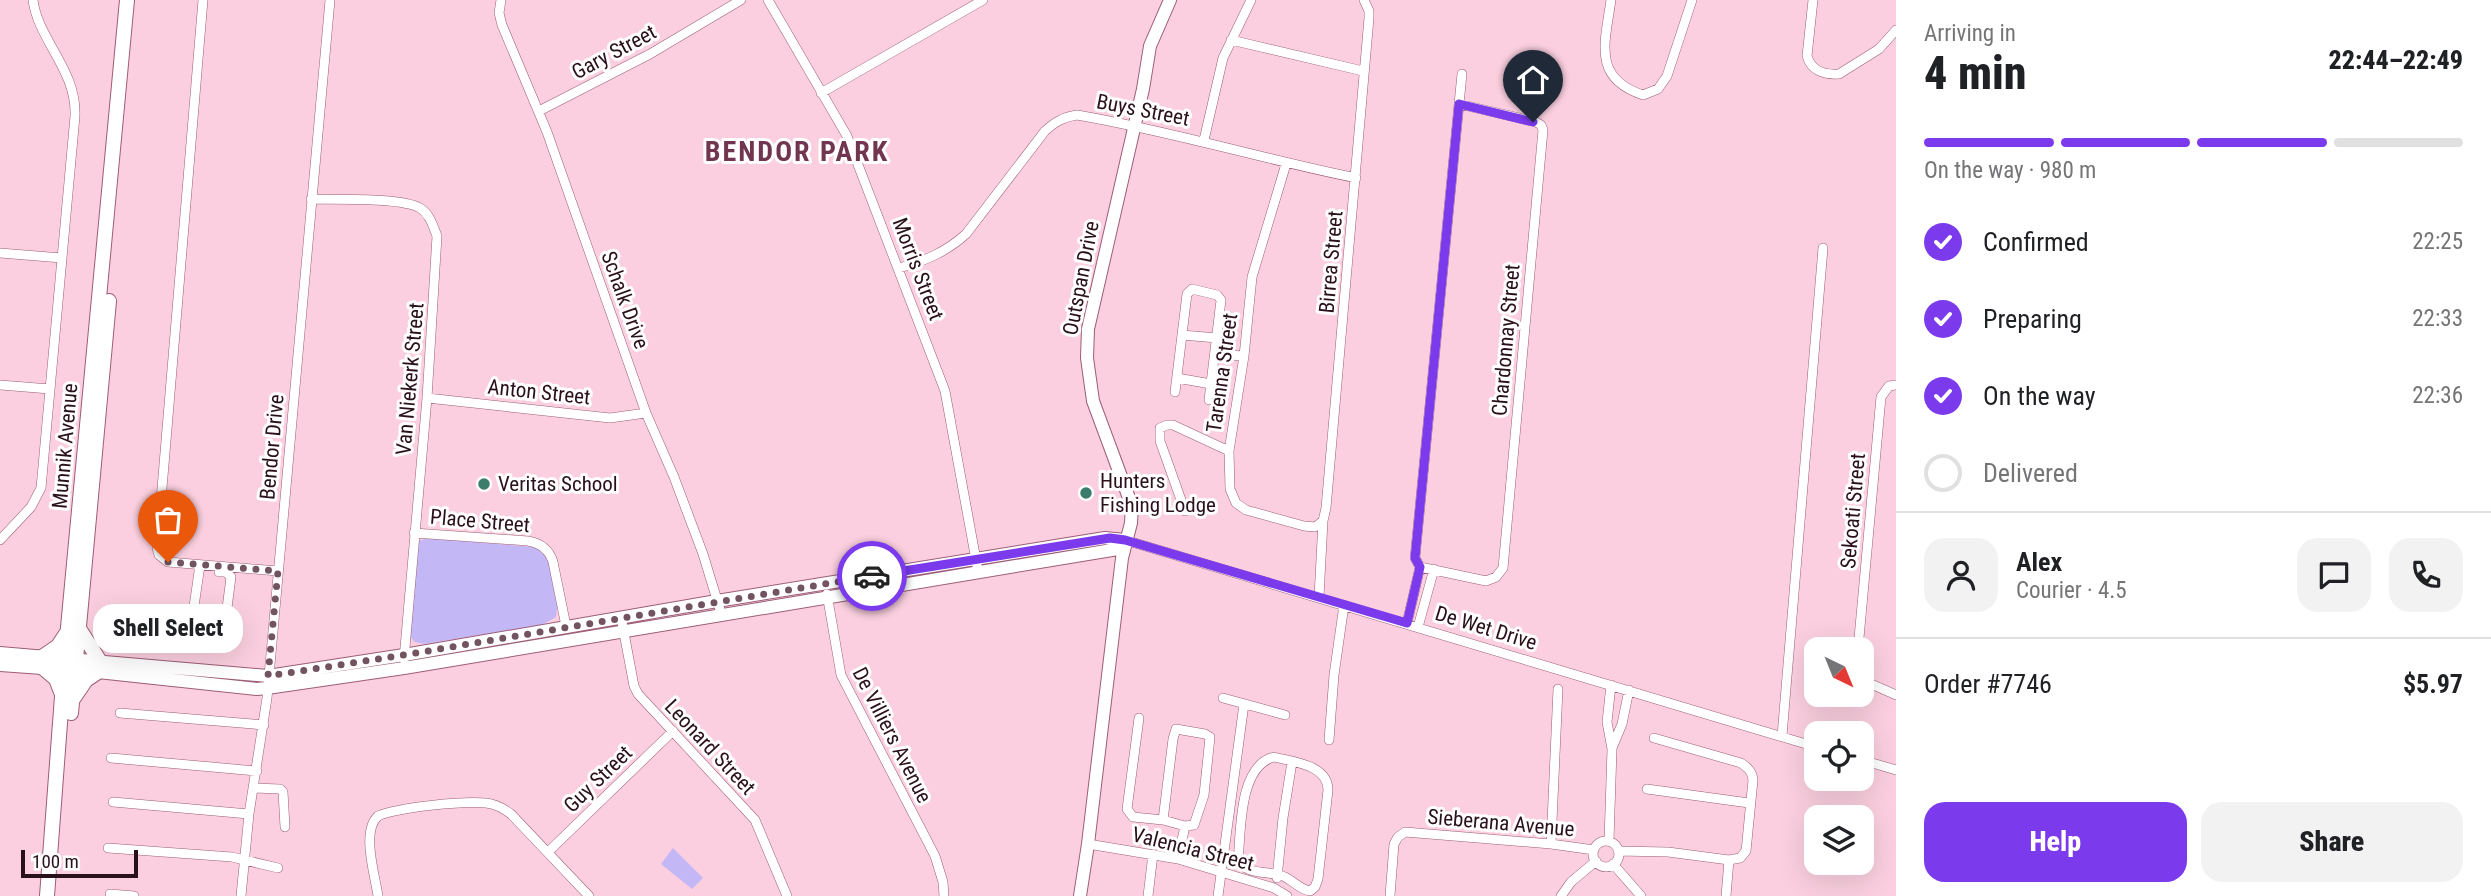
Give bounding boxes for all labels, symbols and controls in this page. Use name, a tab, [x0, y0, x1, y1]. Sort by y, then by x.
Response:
street label: Gary Street	[568, 20, 660, 84]
text: Arriving in	[1924, 20, 2016, 47]
text: 22:44–22:49	[2329, 45, 2463, 75]
text: 4 min	[1924, 46, 2027, 100]
pin	[1503, 50, 1563, 122]
icon: home	[1514, 61, 1552, 99]
street label: Buys Street	[1095, 89, 1191, 131]
district label: BENDOR PARK	[705, 135, 889, 168]
text: On the way · 980 m	[1924, 157, 2096, 184]
street label: Birrea Street	[1315, 210, 1347, 314]
street label: Morris Street	[888, 214, 948, 324]
street label: Outspan Drive	[1058, 219, 1104, 337]
icon: check	[1924, 223, 1962, 261]
text: Confirmed	[1983, 227, 2089, 257]
text: 22:25	[2412, 228, 2463, 255]
street label: Schalk Drive	[596, 248, 654, 352]
street label: Chardonnay Street	[1487, 263, 1525, 417]
icon: check	[1924, 300, 1962, 338]
street label: Van Niekerk Street	[391, 302, 429, 456]
text: Preparing	[1983, 304, 2082, 334]
text: 22:33	[2412, 305, 2463, 332]
street label: Tarenna Street	[1202, 312, 1242, 434]
street label: Anton Street	[487, 375, 591, 409]
icon: check	[1924, 377, 1962, 415]
text: On the way	[1983, 381, 2096, 411]
street label: Munnik Avenue	[48, 382, 82, 510]
text: 22:36	[2412, 382, 2463, 409]
street label: Bendor Drive	[255, 393, 289, 501]
street label: Sekoati Street	[1836, 452, 1870, 570]
text: Delivered	[1983, 458, 2078, 488]
place label: Hunters Fishing Lodge	[1100, 469, 1216, 517]
place label: Veritas School	[498, 472, 618, 496]
marker: Veritas School	[476, 476, 492, 492]
marker: Hunters Fishing Lodge	[1078, 485, 1094, 501]
pin	[138, 490, 198, 562]
icon: bag	[149, 501, 187, 539]
street label: Place Street	[429, 505, 531, 537]
button: person	[1924, 538, 1998, 612]
button: chat	[2297, 538, 2371, 612]
button: phone	[2389, 538, 2463, 612]
courier	[837, 541, 907, 611]
text: Alex	[2016, 547, 2062, 577]
icon: car	[853, 557, 891, 595]
text: Courier · 4.5	[2016, 577, 2127, 604]
street label: De Wet Drive	[1432, 601, 1540, 655]
callout: Shell Select	[93, 604, 243, 653]
text: Shell Select	[113, 615, 223, 642]
north arrow	[1804, 637, 1874, 707]
map controls	[1804, 637, 1874, 875]
street label: De Villiers Avenue	[848, 663, 937, 807]
text: Order #7746	[1924, 669, 2052, 699]
text: $5.97	[2403, 669, 2463, 699]
street label: Leonard Street	[660, 694, 760, 800]
button: locate	[1804, 721, 1874, 791]
street label: Guy Street	[559, 741, 637, 817]
button: Help	[1924, 802, 2187, 882]
button: Share	[2201, 802, 2463, 882]
street label: Sieberana Avenue	[1427, 805, 1576, 841]
button: layers	[1804, 805, 1874, 875]
street label: Valencia Street	[1130, 822, 1256, 876]
scale bar	[21, 847, 138, 879]
text: 100 m	[32, 850, 79, 873]

